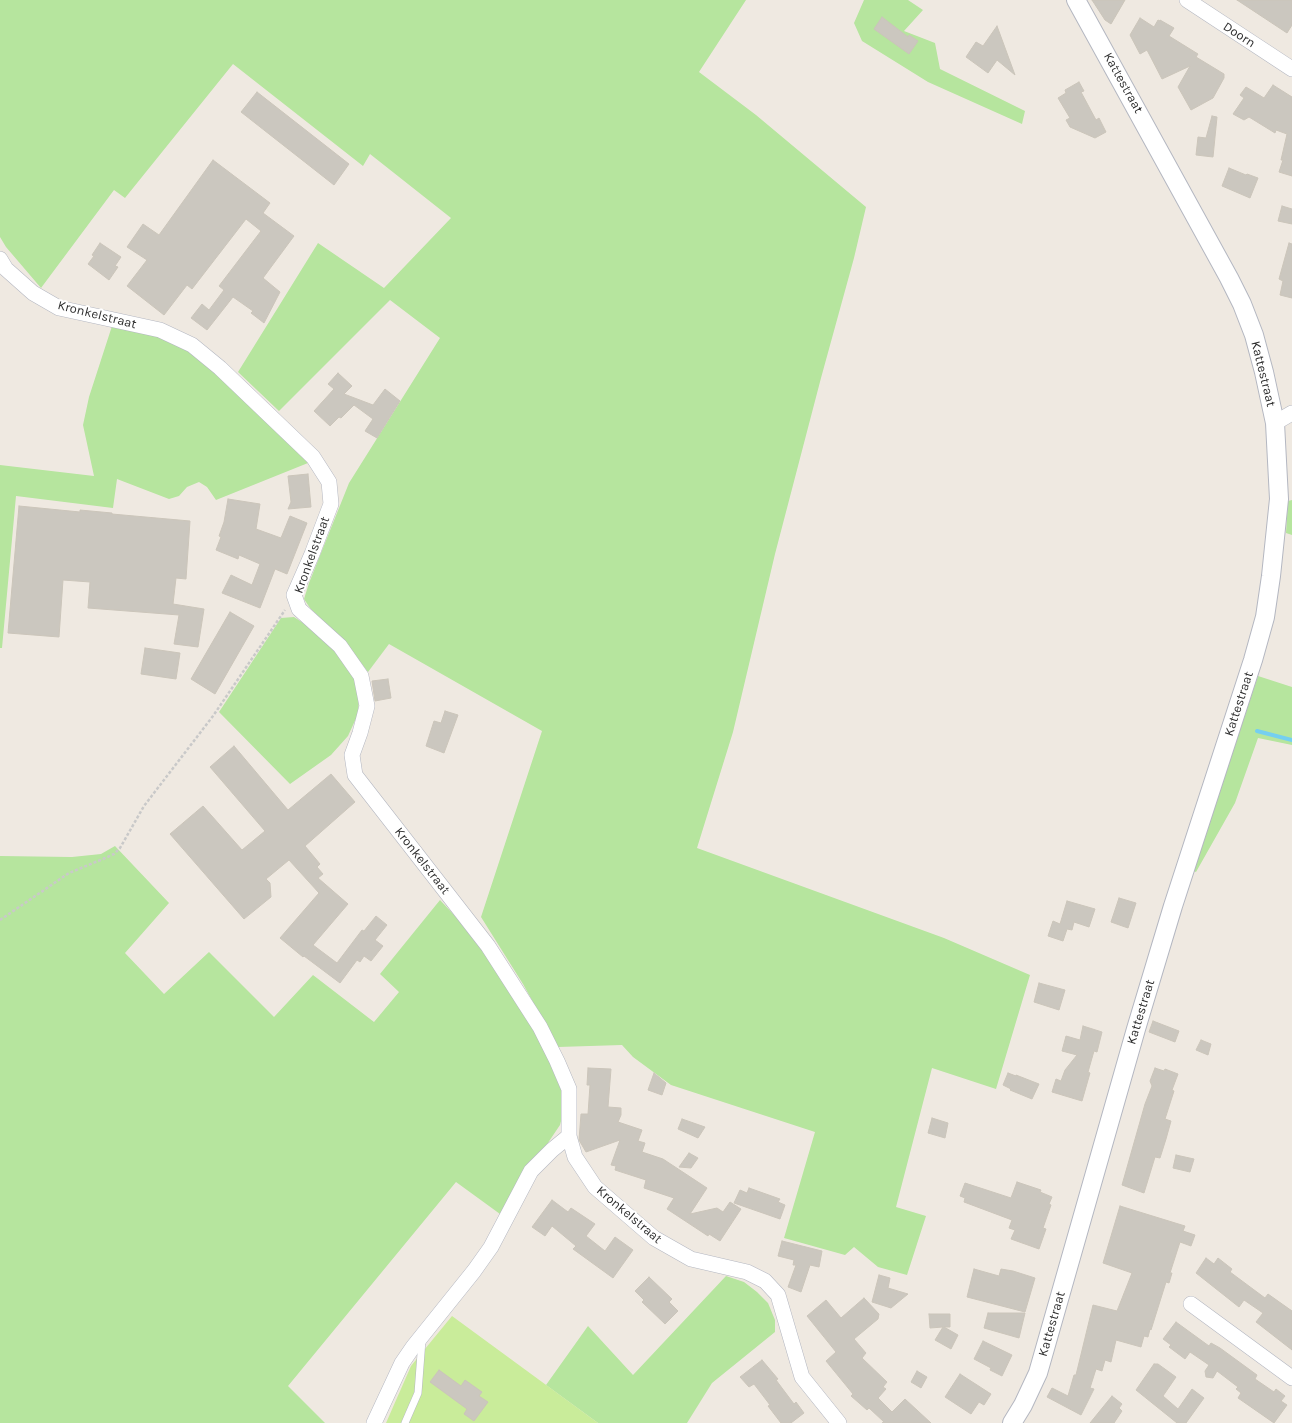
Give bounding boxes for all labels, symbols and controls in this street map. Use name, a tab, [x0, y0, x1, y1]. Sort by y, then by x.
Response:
street label: Doorn	[1220, 19, 1258, 51]
street label: Kattestraat	[1100, 50, 1146, 116]
street label: Kronkelstraat	[56, 298, 138, 332]
street label: Kattestraat	[1247, 340, 1279, 408]
street label: Kronkelstraat	[291, 514, 333, 596]
street label: Kattestraat	[1221, 670, 1257, 738]
street label: Kronkelstraat	[391, 824, 453, 898]
street label: Kattestraat	[1124, 978, 1158, 1046]
street label: Kronkelstraat	[593, 1183, 665, 1247]
street label: Kattestraat	[1035, 1290, 1069, 1358]

